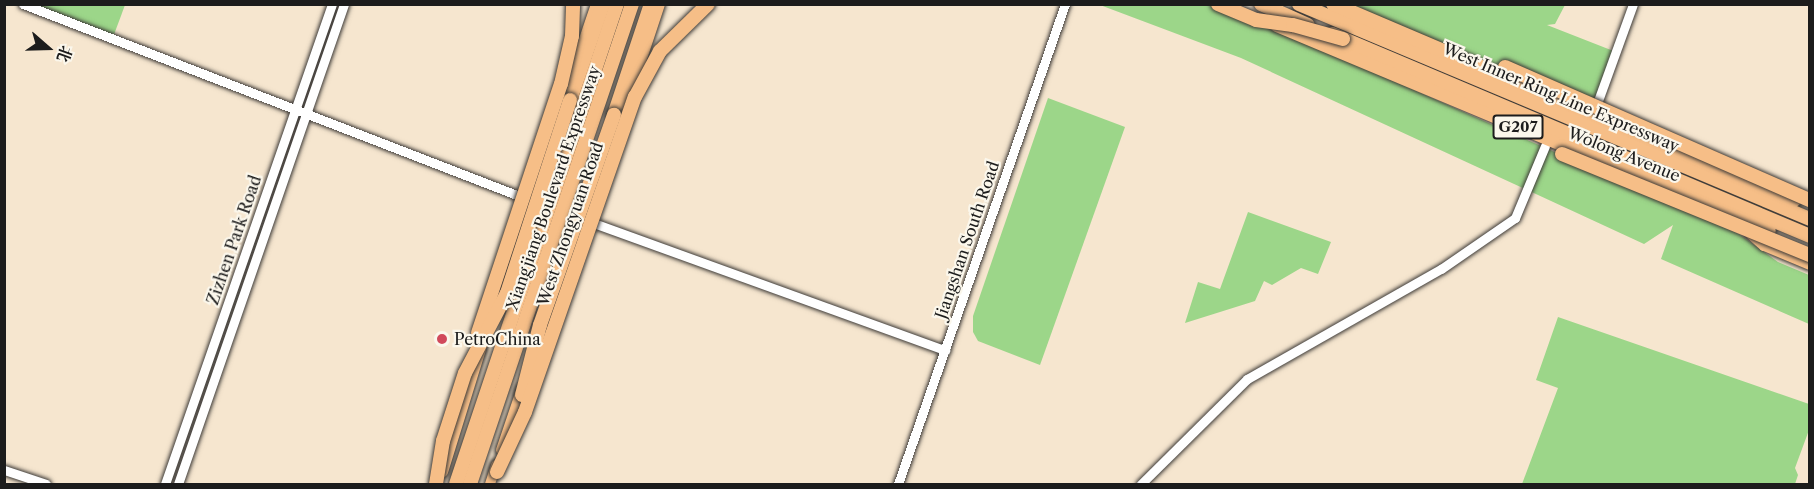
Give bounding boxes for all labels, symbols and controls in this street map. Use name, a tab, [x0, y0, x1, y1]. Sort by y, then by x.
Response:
north arrow	[18, 18, 78, 78]
street label: West Inner Ring Line Expressway	[1440, 38, 1682, 156]
text: 北	[53, 43, 77, 65]
street label: Xiangjiang Boulevard Expressway	[502, 63, 604, 313]
road number: G207	[1492, 115, 1544, 139]
street label: Wolong Avenue	[1565, 123, 1683, 185]
street label: West Zhongyuan Road	[533, 140, 607, 308]
street label: Jiangshan South Road	[931, 158, 1003, 322]
street label: Zizhen Park Road	[203, 173, 265, 307]
place label: PetroChina	[454, 329, 541, 349]
marker: PetroChina	[435, 332, 449, 346]

